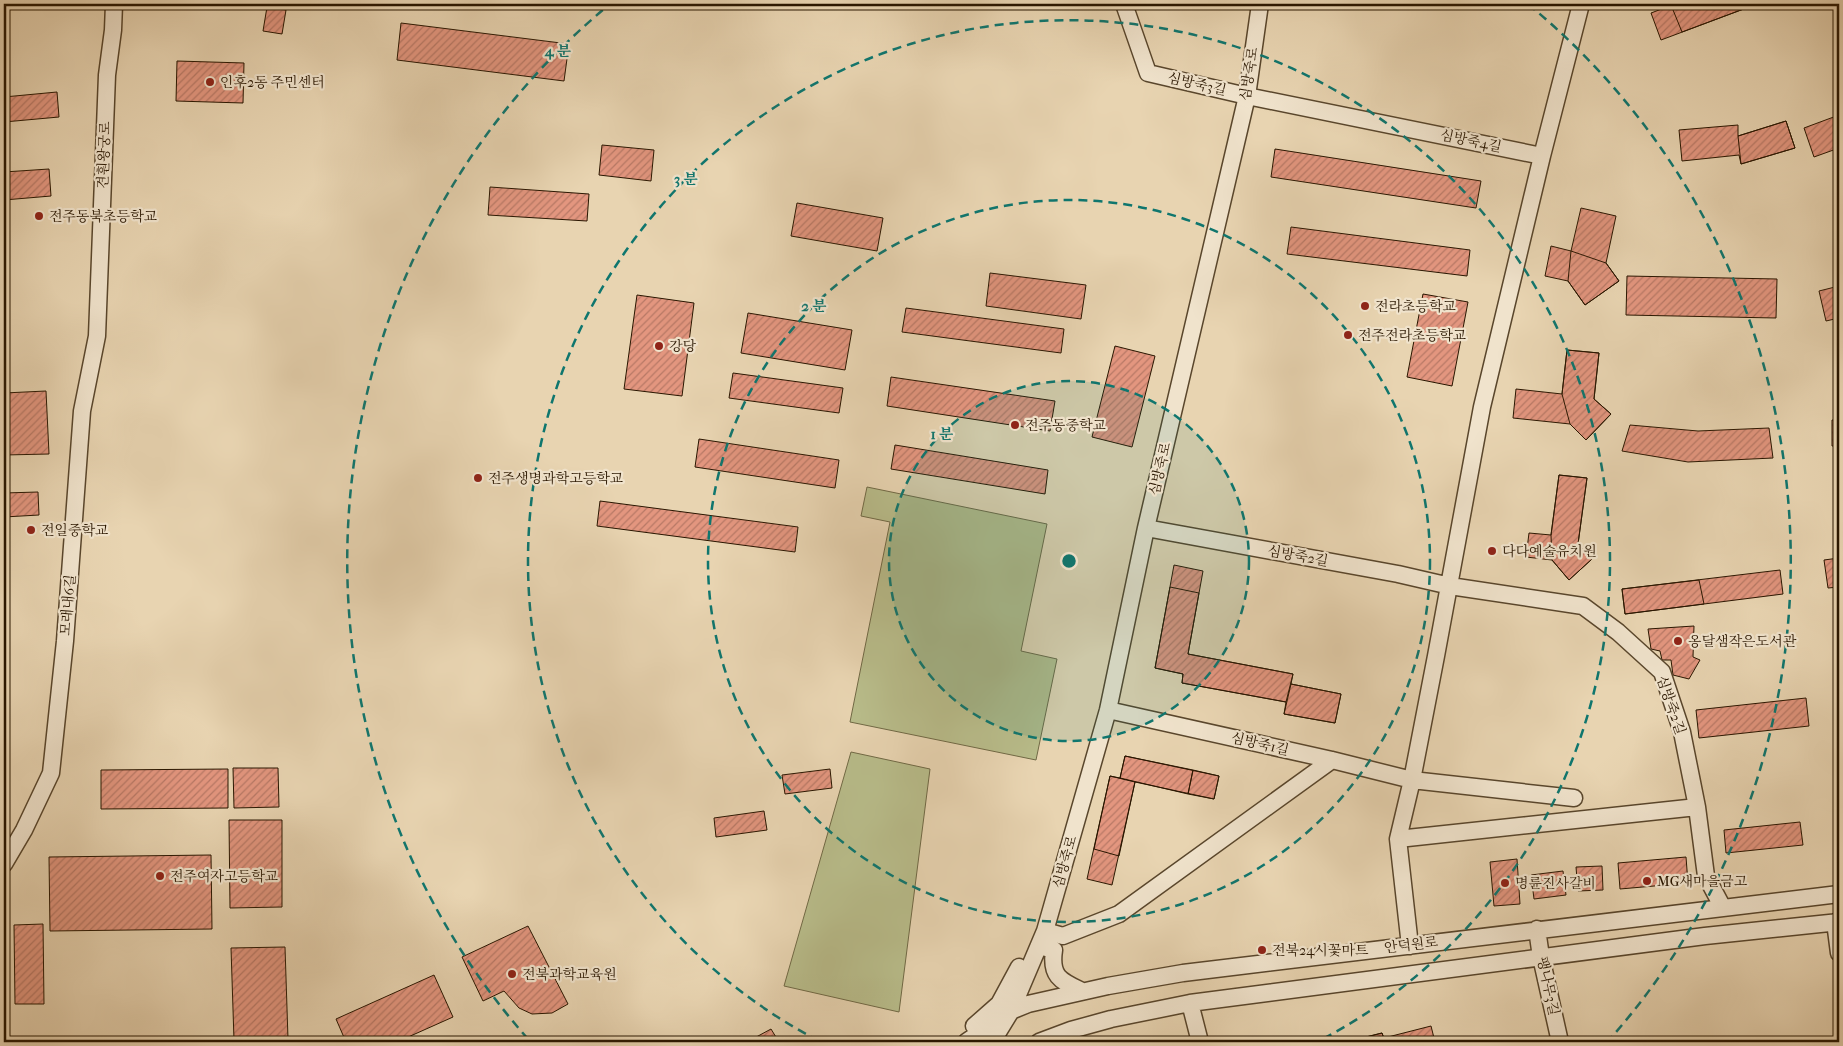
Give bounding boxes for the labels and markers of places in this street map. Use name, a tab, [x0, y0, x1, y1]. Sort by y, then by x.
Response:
place label: 인후2동 주민센터	[220, 74, 325, 91]
marker: 인후2동 주민센터	[204, 76, 216, 88]
place label: 전주동북초등학교	[49, 208, 158, 225]
marker: 전주동북초등학교	[33, 210, 45, 222]
place label: 전라초등학교	[1375, 298, 1457, 315]
marker: 전라초등학교	[1359, 300, 1371, 312]
place label: 전주전라초등학교	[1358, 327, 1467, 344]
marker: 전주전라초등학교	[1342, 329, 1354, 341]
place label: 강당	[669, 338, 697, 355]
marker: 강당	[653, 340, 665, 352]
place label: 전주동중학교	[1025, 417, 1107, 434]
marker: 전주동중학교	[1009, 419, 1021, 431]
place label: 전주생명과학고등학교	[488, 470, 624, 487]
marker: 전주생명과학고등학교	[472, 472, 484, 484]
place label: 전일중학교	[41, 522, 109, 539]
marker: 전일중학교	[25, 524, 37, 536]
place label: 다다예술유치원	[1502, 543, 1597, 560]
marker: 다다예술유치원	[1486, 545, 1498, 557]
centre of rings	[1060, 552, 1078, 570]
place label: 옹달샘작은도서관	[1688, 633, 1797, 650]
marker: 옹달샘작은도서관	[1672, 635, 1684, 647]
place label: 전주여자고등학교	[170, 868, 279, 885]
marker: 전주여자고등학교	[154, 870, 166, 882]
place label: MG새마을금고	[1657, 873, 1748, 890]
place label: 명륜진사갈비	[1515, 875, 1596, 892]
marker: MG새마을금고	[1641, 875, 1653, 887]
marker: 명륜진사갈비	[1499, 877, 1511, 889]
place label: 전북24시꽃마트	[1272, 942, 1369, 959]
marker: 전북24시꽃마트	[1256, 944, 1268, 956]
place label: 전북과학교육원	[522, 966, 617, 983]
marker: 전북과학교육원	[506, 968, 518, 980]

